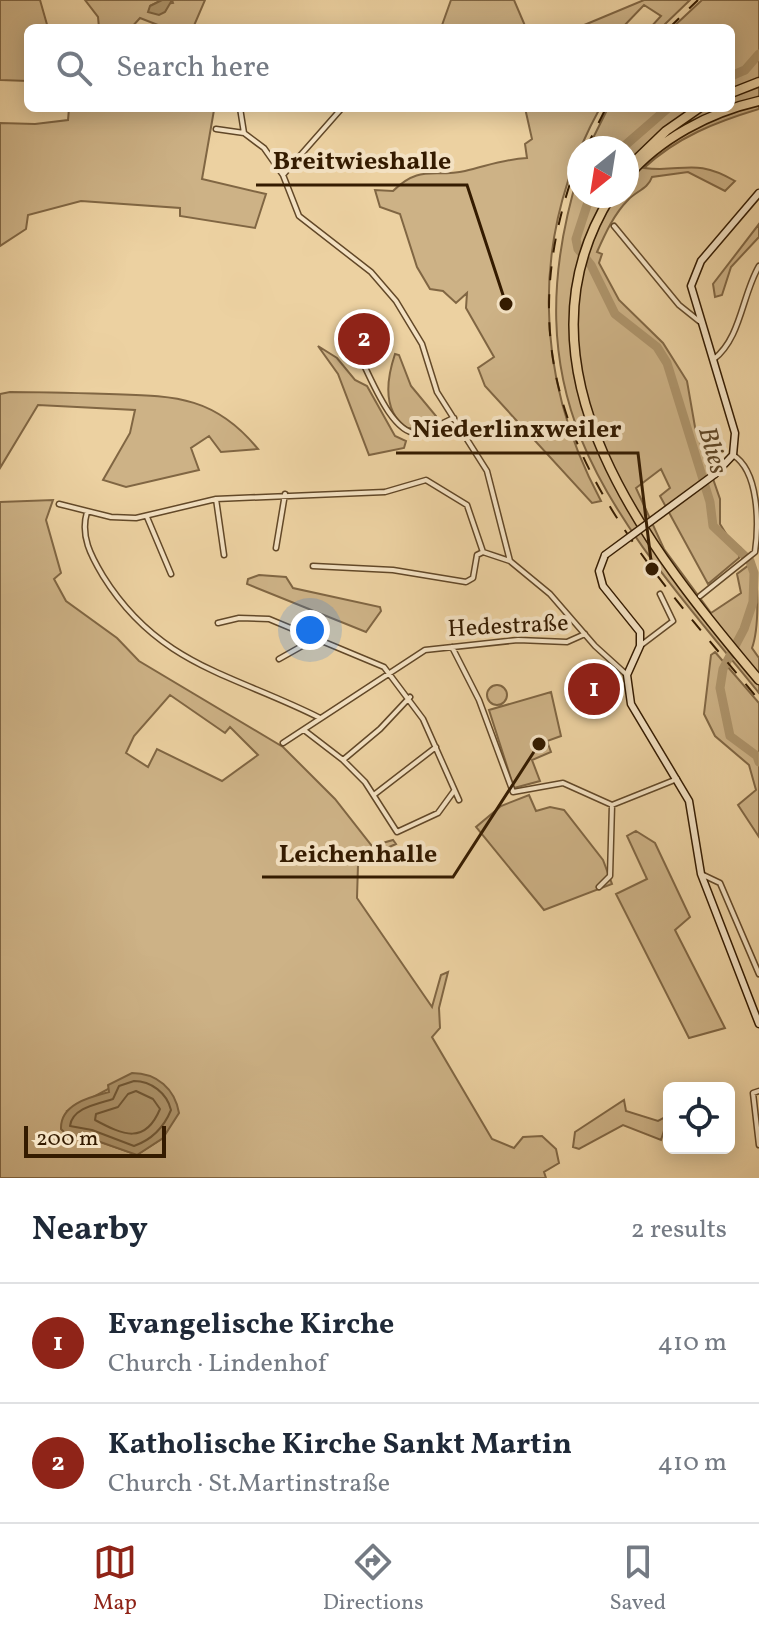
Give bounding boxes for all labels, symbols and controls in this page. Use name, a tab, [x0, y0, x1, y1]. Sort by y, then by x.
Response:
search box	[24, 24, 735, 112]
icon: search	[52, 46, 96, 90]
text: Search here	[116, 47, 270, 89]
callout: Breitwieshalle	[256, 135, 467, 185]
north arrow	[567, 136, 639, 208]
text: Breitwieshalle	[273, 144, 451, 180]
pin: 2	[338, 309, 390, 369]
callout: Niederlinxweiler	[396, 403, 638, 453]
text: Niederlinxweiler	[412, 412, 622, 448]
water label: Blies	[688, 423, 736, 479]
street label: Hedestraße	[447, 607, 569, 647]
your location	[290, 610, 330, 650]
pin: 1	[568, 659, 620, 719]
callout: Leichenhalle	[262, 827, 453, 877]
text: Leichenhalle	[279, 837, 437, 873]
map controls	[663, 1082, 735, 1154]
button: locate	[663, 1082, 735, 1154]
scale bar	[24, 1122, 166, 1158]
text: 200 m	[36, 1124, 98, 1155]
text: Nearby	[32, 1207, 148, 1254]
text: 2 results	[631, 1212, 727, 1248]
text: Evangelische Kirche	[108, 1304, 394, 1346]
text: 1	[53, 1325, 63, 1361]
text: 410 m	[658, 1325, 727, 1361]
text: Church · Lindenhof	[108, 1346, 327, 1382]
text: Katholische Kirche Sankt Martin	[108, 1424, 572, 1466]
text: 2	[51, 1445, 65, 1481]
text: 410 m	[658, 1445, 727, 1481]
text: Church · St.Martinstraße	[108, 1466, 390, 1502]
tab: Map	[93, 1540, 137, 1619]
tab: Directions	[323, 1540, 424, 1619]
tab: Saved	[609, 1540, 666, 1619]

